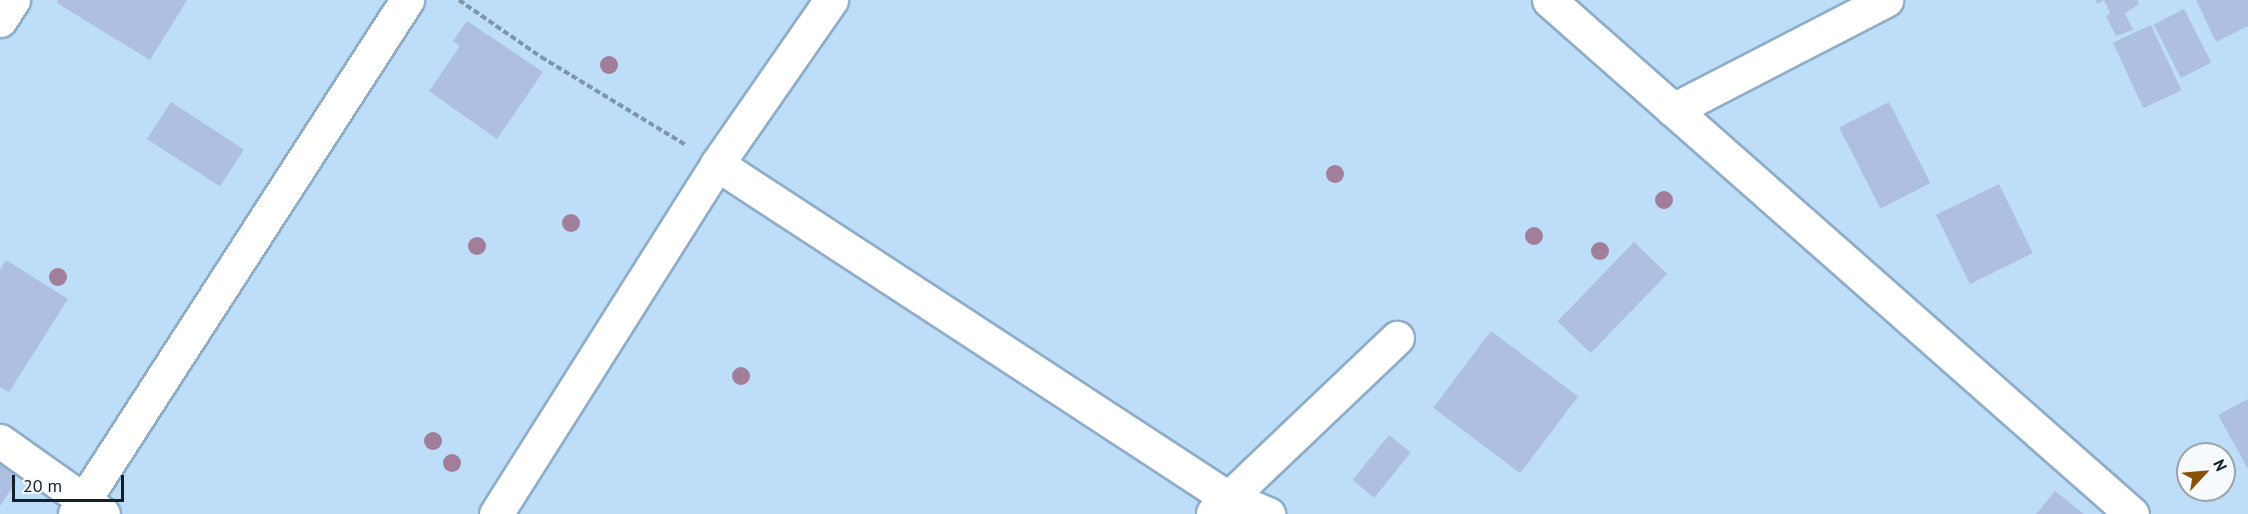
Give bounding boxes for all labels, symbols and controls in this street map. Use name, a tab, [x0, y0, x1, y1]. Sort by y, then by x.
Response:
north arrow	[2176, 442, 2236, 502]
text: N	[2209, 456, 2232, 474]
scale bar	[15, 463, 128, 501]
text: 20 m	[23, 474, 62, 497]

